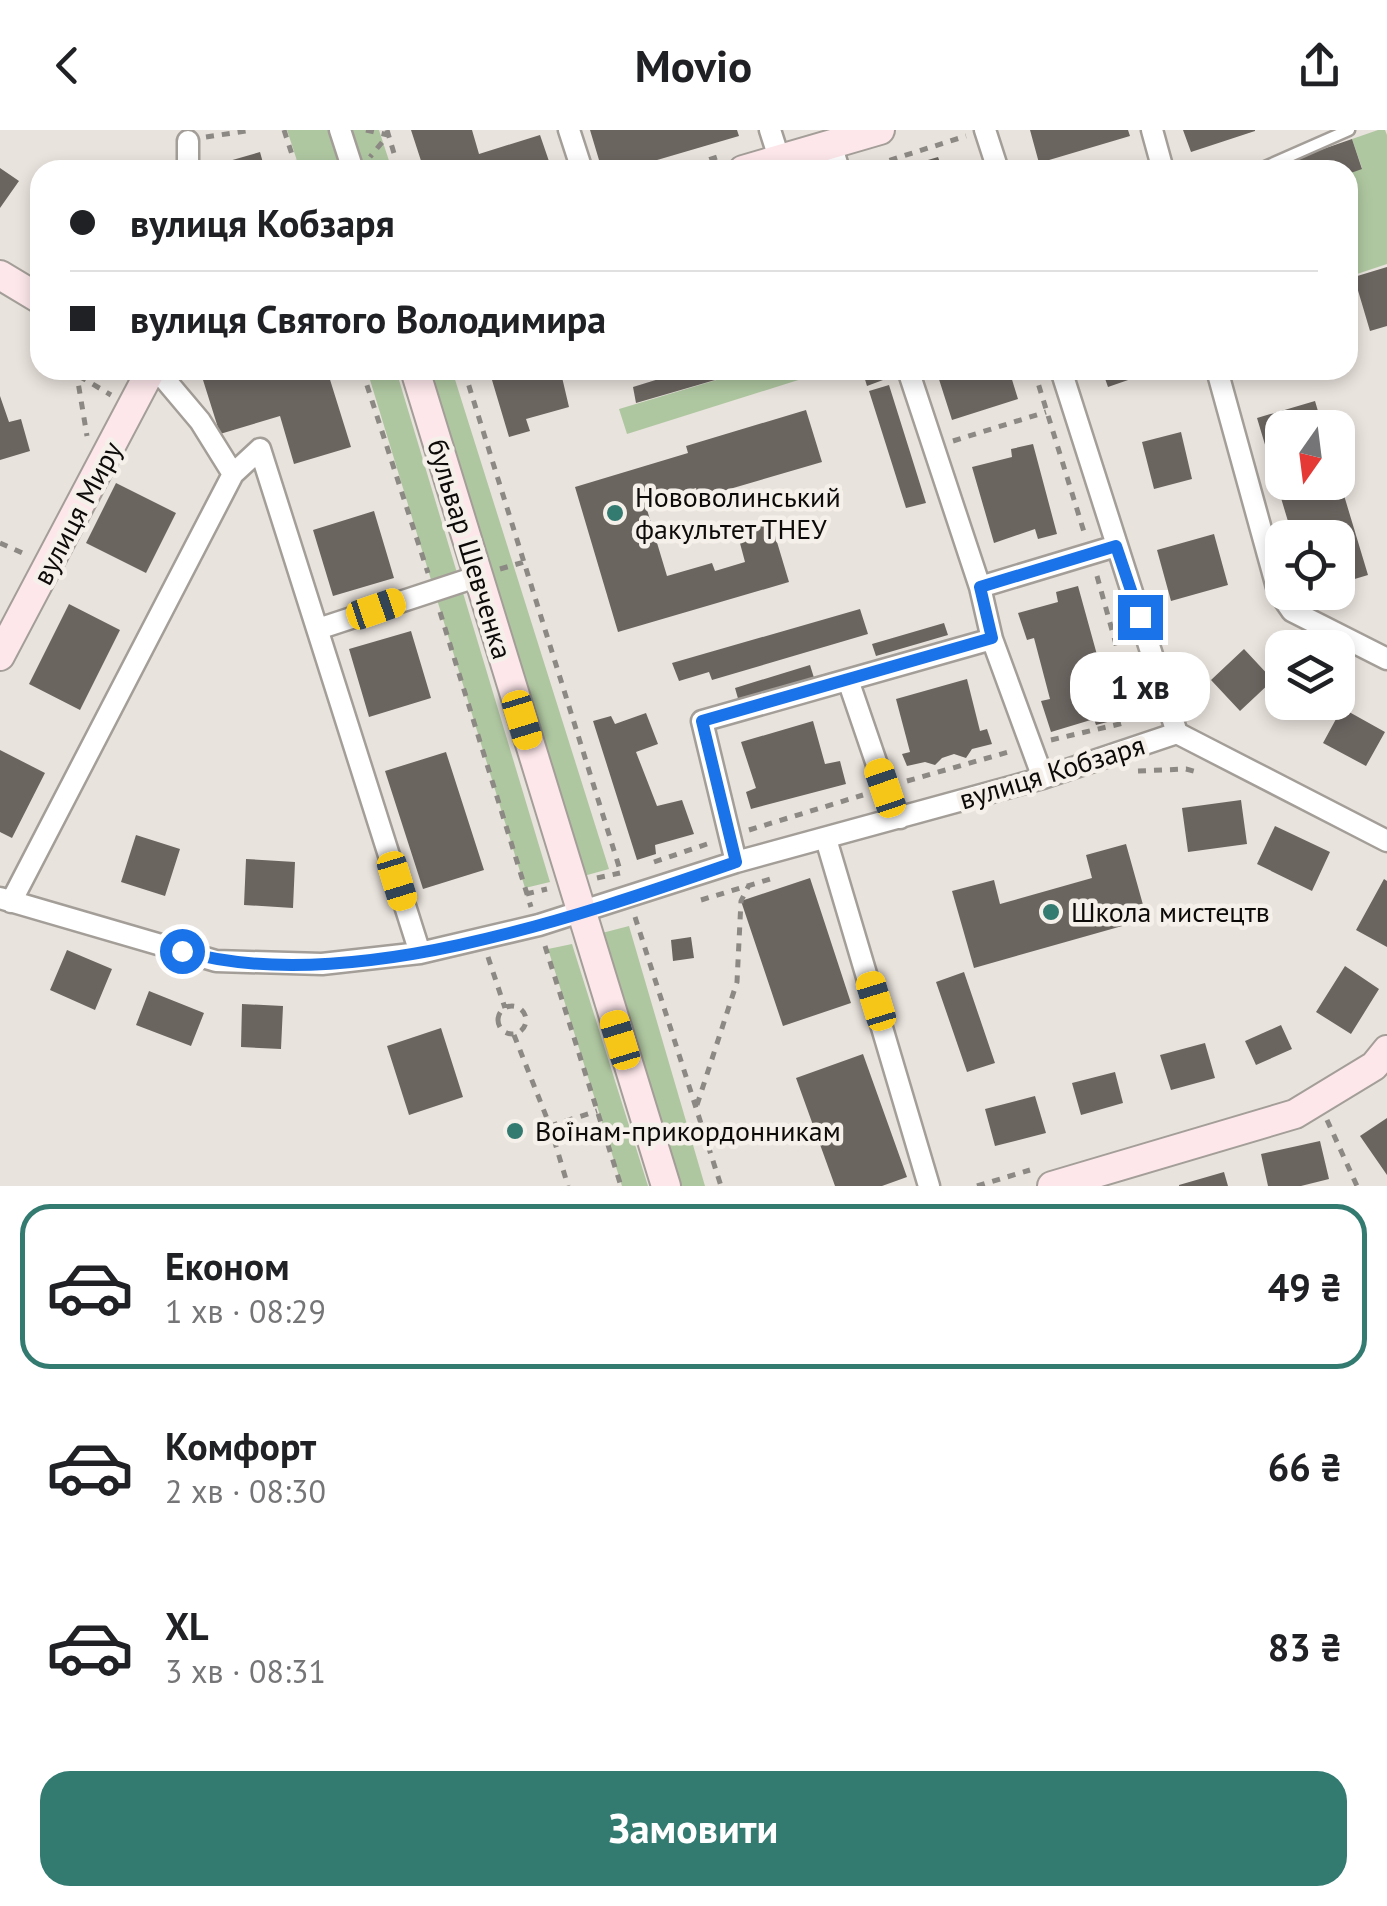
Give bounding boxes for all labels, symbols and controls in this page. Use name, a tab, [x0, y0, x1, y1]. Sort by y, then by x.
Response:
text: Movio	[635, 36, 752, 94]
icon: back	[40, 38, 95, 93]
icon: share	[1292, 38, 1347, 93]
text: вулиця Кобзаря	[130, 198, 395, 247]
text: вулиця Святого Володимира	[130, 294, 606, 343]
north arrow	[1265, 410, 1355, 500]
map controls	[1265, 410, 1355, 720]
street label: бульвар Шевченка	[419, 434, 521, 663]
street label: вулиця Миру	[23, 435, 130, 591]
place label: Нововолинський факультет ТНЕУ	[635, 478, 841, 547]
marker: Нововолинський факультет ТНЕУ	[604, 502, 626, 524]
button: locate	[1265, 520, 1355, 610]
car	[343, 585, 409, 633]
route end	[1118, 595, 1163, 640]
button: layers	[1265, 630, 1355, 720]
callout: 1 хв	[1070, 652, 1210, 722]
text: 1 хв	[1110, 666, 1170, 708]
car	[499, 687, 545, 753]
street label: вулиця Кобзаря	[955, 726, 1149, 817]
car	[861, 755, 909, 821]
car	[374, 848, 420, 914]
place label: Школа мистецтв	[1071, 893, 1270, 930]
marker: Школа мистецтв	[1040, 901, 1062, 923]
route start	[160, 929, 205, 974]
car	[853, 968, 899, 1034]
car	[597, 1007, 643, 1073]
place label: Воїнам-прикордонникам	[535, 1112, 841, 1149]
marker: Воїнам-прикордонникам	[504, 1120, 526, 1142]
text: Економ	[165, 1241, 289, 1290]
icon: car	[45, 1242, 135, 1332]
text: 49 ₴	[1268, 1262, 1342, 1311]
text: 1 хв · 08:29	[165, 1290, 326, 1332]
text: Комфорт	[165, 1421, 316, 1470]
icon: car	[45, 1422, 135, 1512]
text: 66 ₴	[1268, 1442, 1342, 1491]
text: 2 хв · 08:30	[165, 1470, 326, 1512]
text: XL	[165, 1601, 209, 1650]
icon: car	[45, 1602, 135, 1692]
text: 83 ₴	[1268, 1622, 1342, 1671]
text: 3 хв · 08:31	[165, 1650, 326, 1692]
button: Замовити	[40, 1771, 1347, 1886]

